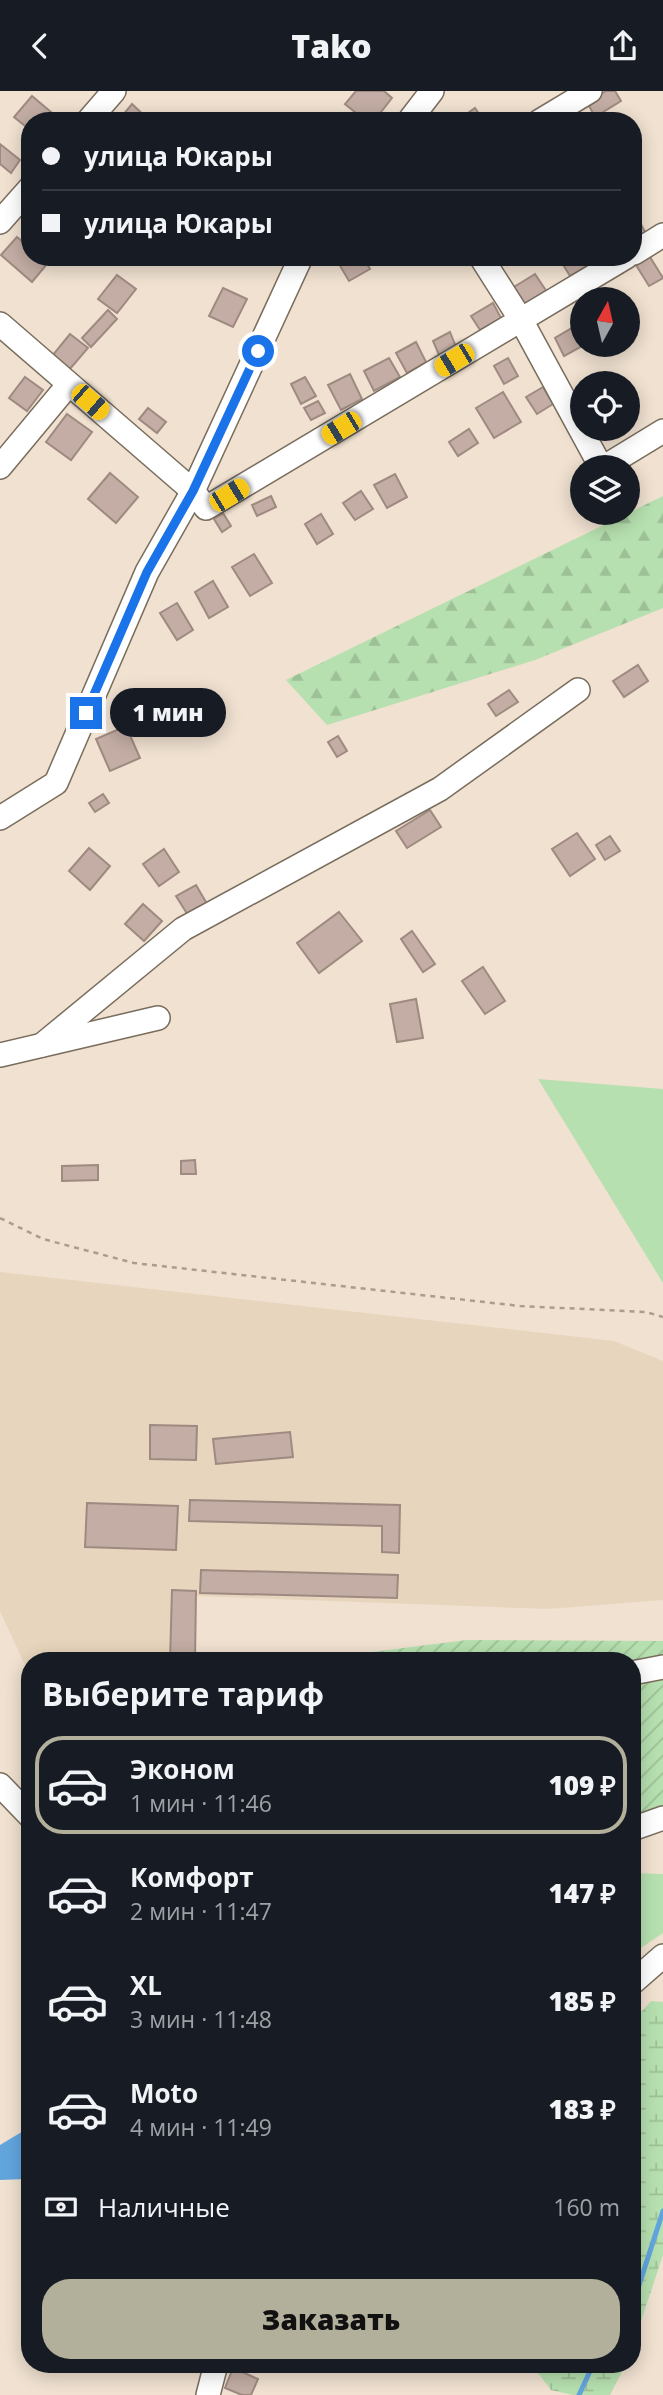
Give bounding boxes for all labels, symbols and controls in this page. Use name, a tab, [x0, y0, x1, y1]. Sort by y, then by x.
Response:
text: Tako	[291, 24, 372, 67]
icon: back	[21, 27, 59, 65]
icon: share	[604, 27, 642, 65]
text: улица Юкары	[84, 138, 273, 174]
text: улица Юкары	[84, 205, 273, 241]
north arrow	[570, 287, 640, 357]
map controls	[570, 287, 640, 525]
route start	[242, 335, 274, 367]
car	[431, 340, 478, 380]
button: locate	[570, 371, 640, 441]
car	[68, 380, 113, 424]
car	[318, 408, 365, 448]
button: layers	[570, 455, 640, 525]
car	[206, 475, 253, 515]
callout: 1 мин	[110, 689, 226, 737]
text: 1 мин	[133, 696, 203, 728]
route end	[70, 697, 102, 729]
text: Выберите тариф	[42, 1672, 324, 1715]
text: Эконом	[130, 1751, 235, 1787]
icon: car	[46, 1754, 109, 1817]
text: 109 ₽	[548, 1767, 616, 1803]
text: 1 мин · 11:46	[130, 1787, 272, 1819]
text: Комфорт	[130, 1859, 254, 1895]
icon: car	[46, 1862, 109, 1925]
text: 147 ₽	[548, 1875, 616, 1911]
text: 2 мин · 11:47	[130, 1895, 272, 1927]
text: XL	[130, 1967, 162, 2003]
icon: car	[46, 1970, 109, 2033]
text: 185 ₽	[548, 1983, 616, 2019]
text: 3 мин · 11:48	[130, 2003, 272, 2035]
text: Moto	[130, 2075, 198, 2111]
icon: car	[46, 2078, 109, 2141]
text: 183 ₽	[548, 2091, 616, 2127]
text: 4 мин · 11:49	[130, 2111, 272, 2143]
icon: cash	[42, 2188, 80, 2226]
text: Наличные	[98, 2189, 230, 2225]
text: 160 m	[553, 2191, 620, 2223]
button: Заказать	[42, 2279, 620, 2359]

